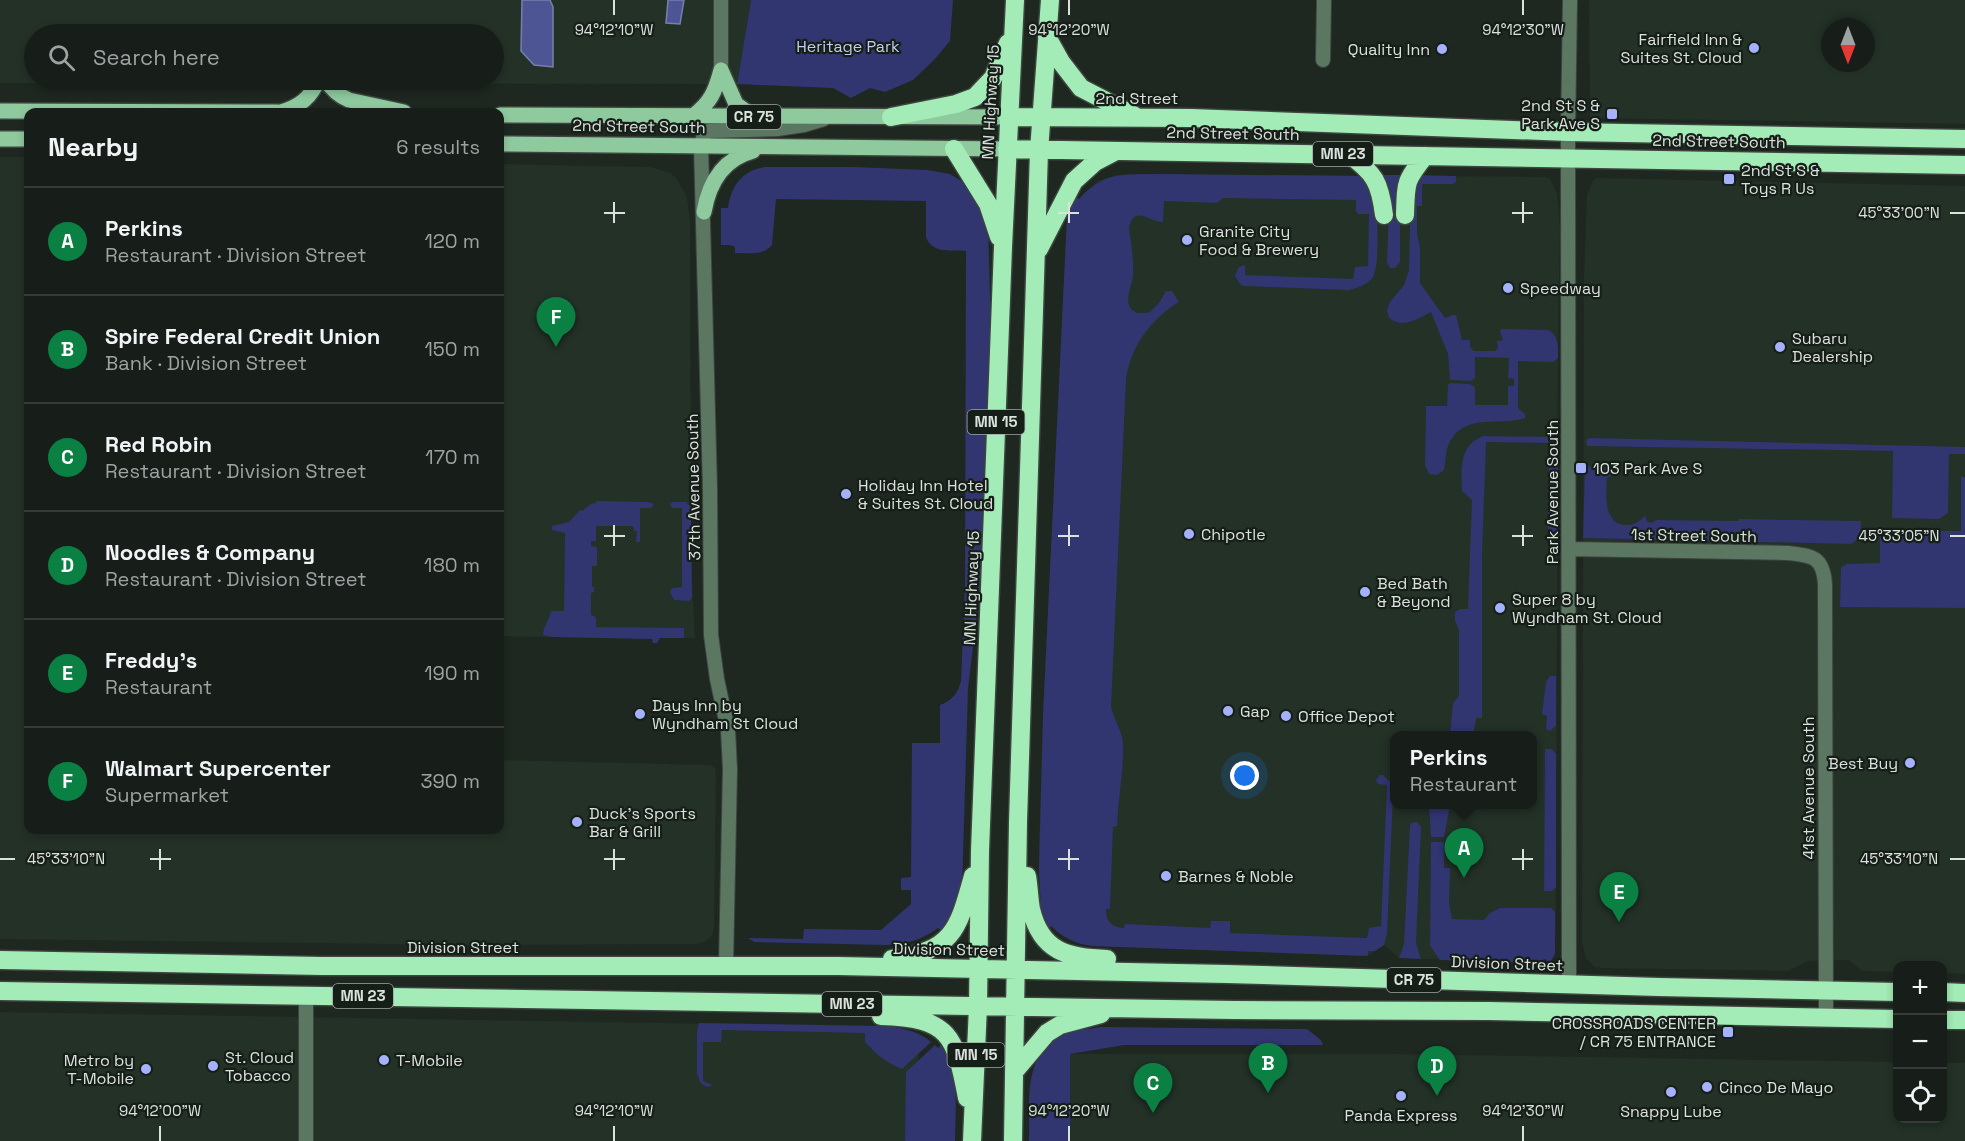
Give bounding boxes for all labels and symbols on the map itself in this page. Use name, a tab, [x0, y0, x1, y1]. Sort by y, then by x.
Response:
north arrow	[1821, 18, 1875, 72]
text: 94°12'10"W	[575, 20, 653, 39]
text: 94°12'20"W	[1028, 20, 1110, 39]
text: 94°12'30"W	[1482, 20, 1564, 39]
place label: Fairfield Inn & Suites St. Cloud	[1620, 29, 1742, 68]
park label: Heritage Park	[796, 36, 900, 57]
place label: Quality Inn	[1348, 39, 1430, 60]
marker: Fairfield Inn & Suites St. Cloud	[1747, 41, 1761, 55]
marker: Quality Inn	[1435, 42, 1449, 56]
street label: MN Highway 15	[977, 44, 1004, 160]
street label: 2nd Street	[1096, 88, 1178, 109]
place label: 2nd St S & Park Ave S	[1521, 95, 1600, 134]
road number: CR 75	[727, 105, 781, 129]
marker: 2nd St S & Park Ave S	[1605, 107, 1619, 121]
street label: 2nd Street South	[572, 115, 706, 138]
street label: 2nd Street South	[1166, 122, 1300, 145]
street label: 2nd Street South	[1652, 130, 1786, 153]
road number: MN 23	[1313, 142, 1373, 166]
place label: 2nd St S & Toys R Us	[1741, 160, 1820, 199]
marker: 2nd St S & Toys R Us	[1722, 172, 1736, 186]
text: 45°33'00"N	[1858, 203, 1940, 222]
place label: Granite City Food & Brewery	[1199, 221, 1319, 260]
marker: Granite City Food & Brewery	[1180, 233, 1194, 247]
place label: Speedway	[1520, 278, 1601, 299]
marker: Speedway	[1501, 281, 1515, 295]
pin: F	[536, 298, 576, 347]
place label: Subaru Dealership	[1792, 328, 1873, 367]
marker: Subaru Dealership	[1773, 340, 1787, 354]
road number: MN 15	[968, 410, 1024, 434]
street label: 37th Avenue South	[682, 413, 705, 561]
street label: Park Avenue South	[1542, 420, 1563, 564]
place label: 103 Park Ave S	[1593, 458, 1703, 479]
marker: 103 Park Ave S	[1574, 461, 1588, 475]
place label: Holiday Inn Hotel & Suites St. Cloud	[858, 475, 993, 514]
marker: Holiday Inn Hotel & Suites St. Cloud	[839, 487, 853, 501]
place label: Chipotle	[1201, 524, 1266, 545]
street label: 1st Street South	[1631, 524, 1757, 547]
text: 45°33'05"N	[1859, 526, 1939, 545]
marker: Chipotle	[1182, 527, 1196, 541]
street label: MN Highway 15	[959, 530, 984, 646]
place label: Bed Bath & Beyond	[1377, 573, 1451, 612]
marker: Bed Bath & Beyond	[1358, 585, 1372, 599]
place label: Super 8 by Wyndham St. Cloud	[1512, 589, 1662, 628]
marker: Super 8 by Wyndham St. Cloud	[1493, 601, 1507, 615]
place label: Days Inn by Wyndham St Cloud	[652, 695, 798, 734]
place label: Gap	[1240, 701, 1270, 722]
marker: Gap	[1221, 704, 1235, 718]
place label: Office Depot	[1298, 706, 1395, 727]
marker: Days Inn by Wyndham St Cloud	[633, 707, 647, 721]
marker: Office Depot	[1279, 709, 1293, 723]
street label: 41st Avenue South	[1798, 716, 1819, 860]
place label: Best Buy	[1828, 753, 1898, 774]
marker: Best Buy	[1903, 756, 1917, 770]
your location	[1230, 761, 1259, 790]
place label: Duck's Sports Bar & Grill	[589, 803, 696, 842]
marker: Duck's Sports Bar & Grill	[570, 815, 584, 829]
pin: A	[1444, 828, 1484, 878]
text: 45°33'10"N	[27, 849, 105, 868]
text: 45°33'10"N	[1860, 849, 1938, 868]
place label: Barnes & Noble	[1178, 866, 1294, 887]
marker: Barnes & Noble	[1159, 869, 1173, 883]
pin: E	[1600, 872, 1638, 922]
street label: Division Street	[407, 937, 519, 958]
street label: Division Street	[893, 938, 1005, 961]
street label: Division Street	[1451, 951, 1563, 976]
road number: CR 75	[1387, 968, 1441, 992]
road number: MN 23	[333, 984, 393, 1008]
road number: MN 23	[822, 992, 882, 1016]
place label: CROSSROADS CENTER / CR 75 ENTRANCE	[1552, 1013, 1716, 1052]
marker: CROSSROADS CENTER / CR 75 ENTRANCE	[1721, 1025, 1735, 1039]
road number: MN 15	[948, 1043, 1004, 1067]
pin: B	[1248, 1044, 1288, 1093]
pin: D	[1418, 1046, 1456, 1096]
place label: St. Cloud Tobacco	[225, 1047, 294, 1086]
place label: Metro by T-Mobile	[64, 1050, 134, 1089]
place label: T-Mobile	[396, 1050, 463, 1071]
marker: T-Mobile	[377, 1053, 391, 1067]
marker: St. Cloud Tobacco	[206, 1059, 220, 1073]
marker: Metro by T-Mobile	[139, 1062, 153, 1076]
pin: C	[1134, 1064, 1172, 1113]
place label: Cinco De Mayo	[1719, 1077, 1833, 1098]
marker: Cinco De Mayo	[1700, 1080, 1714, 1094]
marker: Snappy Lube	[1664, 1085, 1678, 1099]
marker: Panda Express	[1394, 1089, 1408, 1103]
text: 94°12'00"W	[119, 1101, 201, 1120]
text: 94°12'10"W	[575, 1101, 653, 1120]
text: 94°12'20"W	[1028, 1101, 1110, 1120]
text: 94°12'30"W	[1482, 1101, 1564, 1120]
place label: Snappy Lube	[1620, 1101, 1722, 1122]
place label: Panda Express	[1345, 1105, 1457, 1126]

